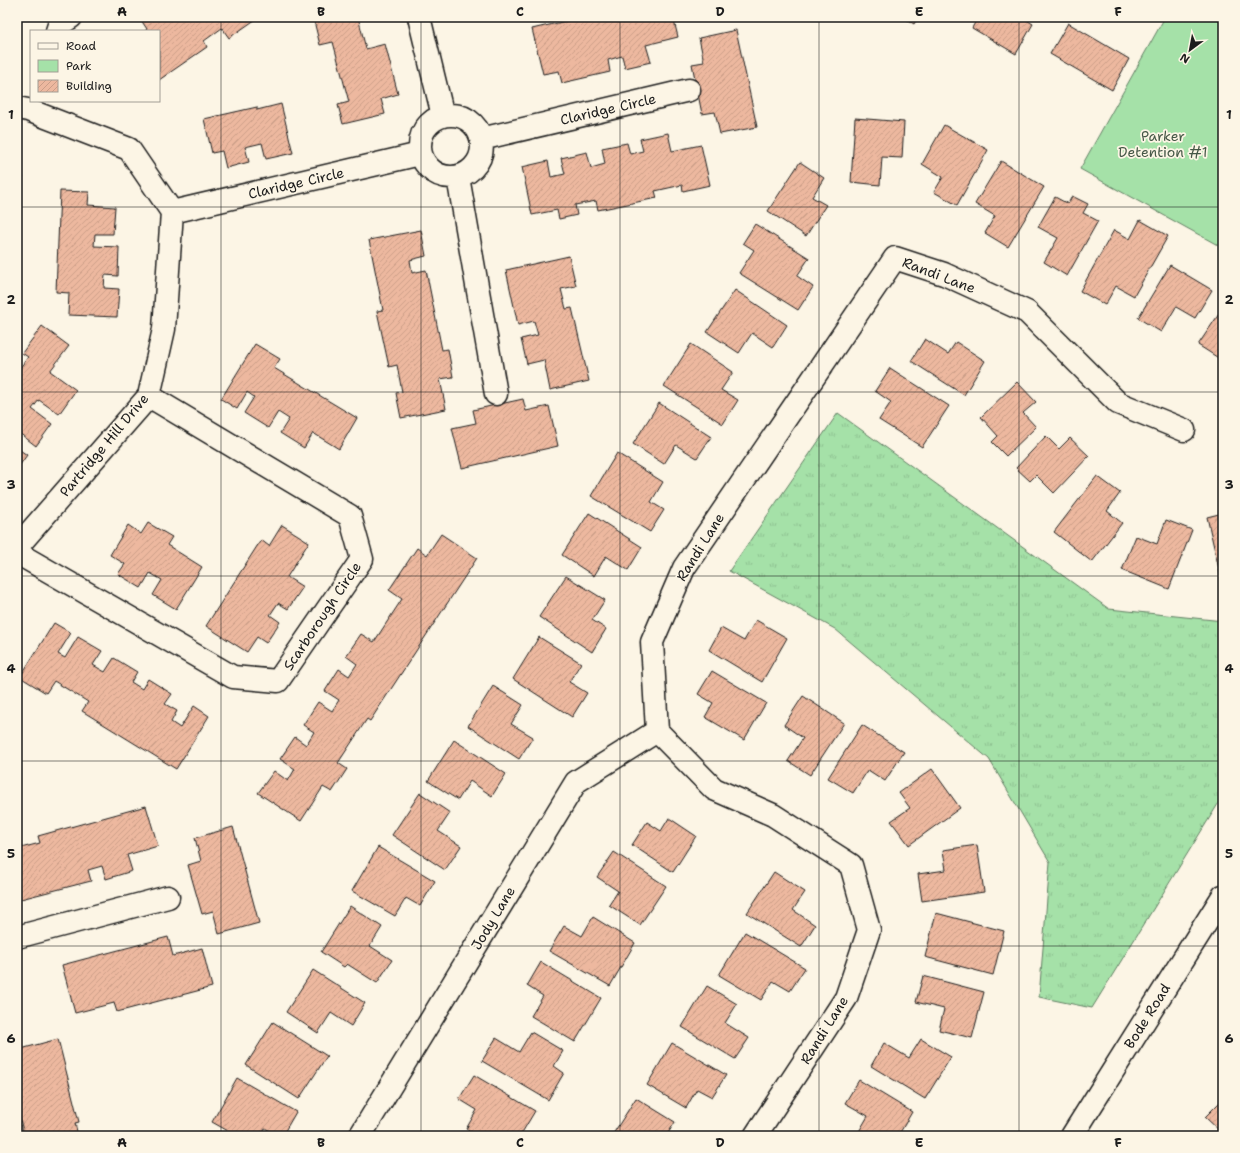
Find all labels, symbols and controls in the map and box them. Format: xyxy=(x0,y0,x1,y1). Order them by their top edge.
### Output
text: A xyxy=(117,3,127,20)
text: B xyxy=(317,3,325,20)
text: C xyxy=(516,3,524,20)
text: D xyxy=(715,3,725,20)
text: E xyxy=(915,3,924,20)
text: F xyxy=(1114,3,1122,20)
legend xyxy=(30,30,160,102)
north arrow xyxy=(1170,30,1210,70)
text: Road xyxy=(66,38,97,54)
text: N xyxy=(1177,49,1193,67)
text: Park xyxy=(66,58,92,74)
text: Building xyxy=(66,78,112,94)
street label: Claridge Circle xyxy=(558,89,658,129)
text: 1 xyxy=(8,106,14,123)
text: 1 xyxy=(1226,106,1232,123)
park label: Parker Detention #1 xyxy=(1118,127,1208,161)
street label: Claridge Circle xyxy=(246,163,346,203)
street label: Randi Lane xyxy=(900,253,978,297)
text: 2 xyxy=(6,291,16,308)
text: 2 xyxy=(1224,291,1234,308)
street label: Partridge Hill Drive xyxy=(56,390,153,500)
text: 3 xyxy=(6,476,16,493)
text: 3 xyxy=(1224,476,1234,493)
street label: Randi Lane xyxy=(672,510,728,584)
street label: Scarborough Circle xyxy=(279,558,365,674)
text: 4 xyxy=(6,660,16,677)
text: 4 xyxy=(1224,660,1234,677)
text: 5 xyxy=(7,845,15,862)
text: 5 xyxy=(1225,845,1233,862)
street label: Jody Lane xyxy=(467,883,519,953)
street label: Bode Road xyxy=(1120,980,1174,1052)
street label: Randi Lane xyxy=(796,993,852,1067)
text: 6 xyxy=(6,1030,16,1047)
text: 6 xyxy=(1224,1030,1234,1047)
text: A xyxy=(117,1134,127,1151)
text: B xyxy=(317,1134,325,1151)
text: C xyxy=(516,1134,524,1151)
text: D xyxy=(715,1134,725,1151)
text: E xyxy=(915,1134,924,1151)
text: F xyxy=(1114,1134,1122,1151)

